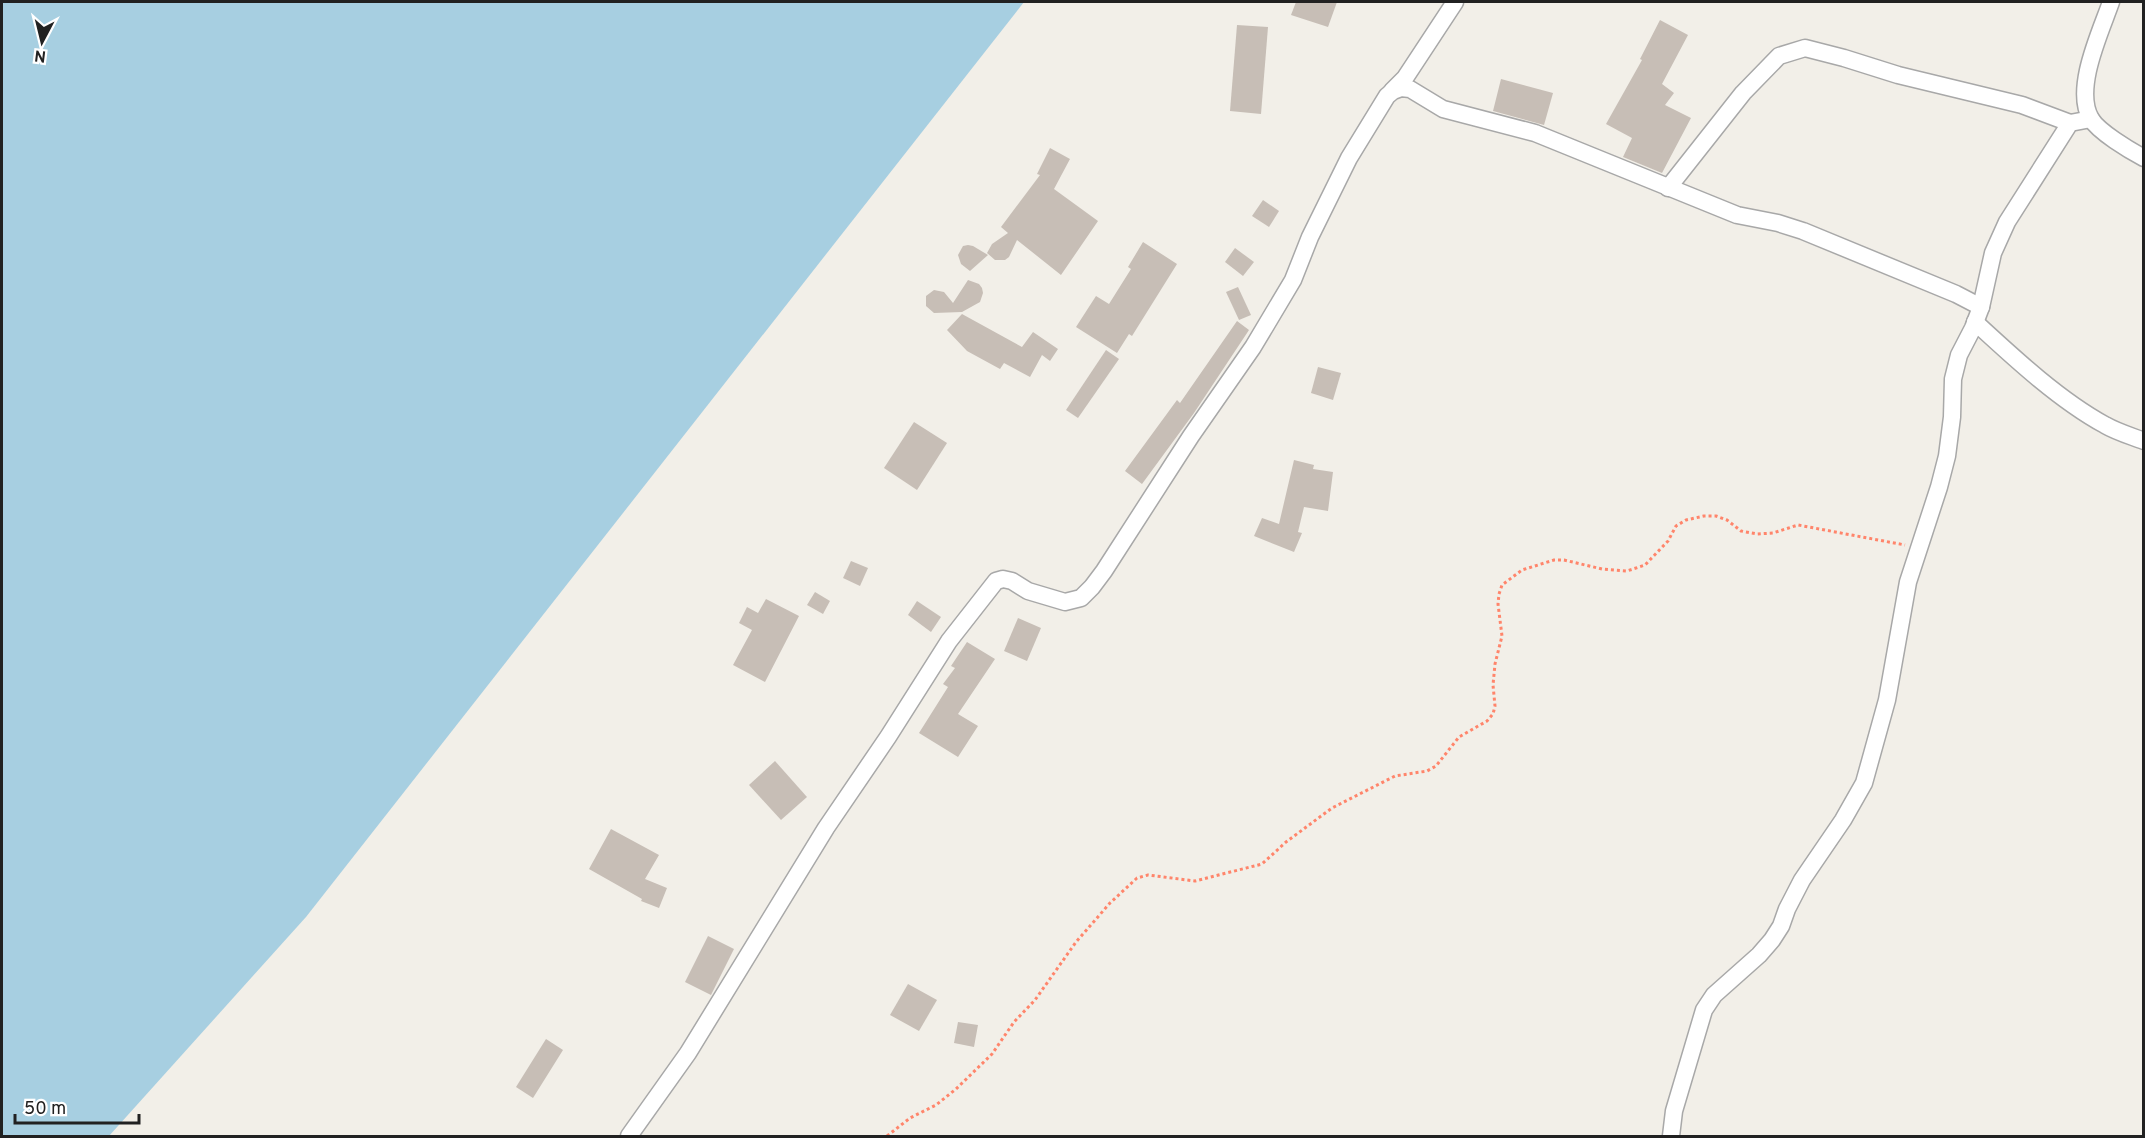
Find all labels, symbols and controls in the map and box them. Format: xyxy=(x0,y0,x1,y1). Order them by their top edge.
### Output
north arrow xyxy=(12,12,72,72)
text: N xyxy=(33,44,47,66)
scale bar xyxy=(15,1087,140,1125)
text: 50 m xyxy=(24,1098,66,1121)

